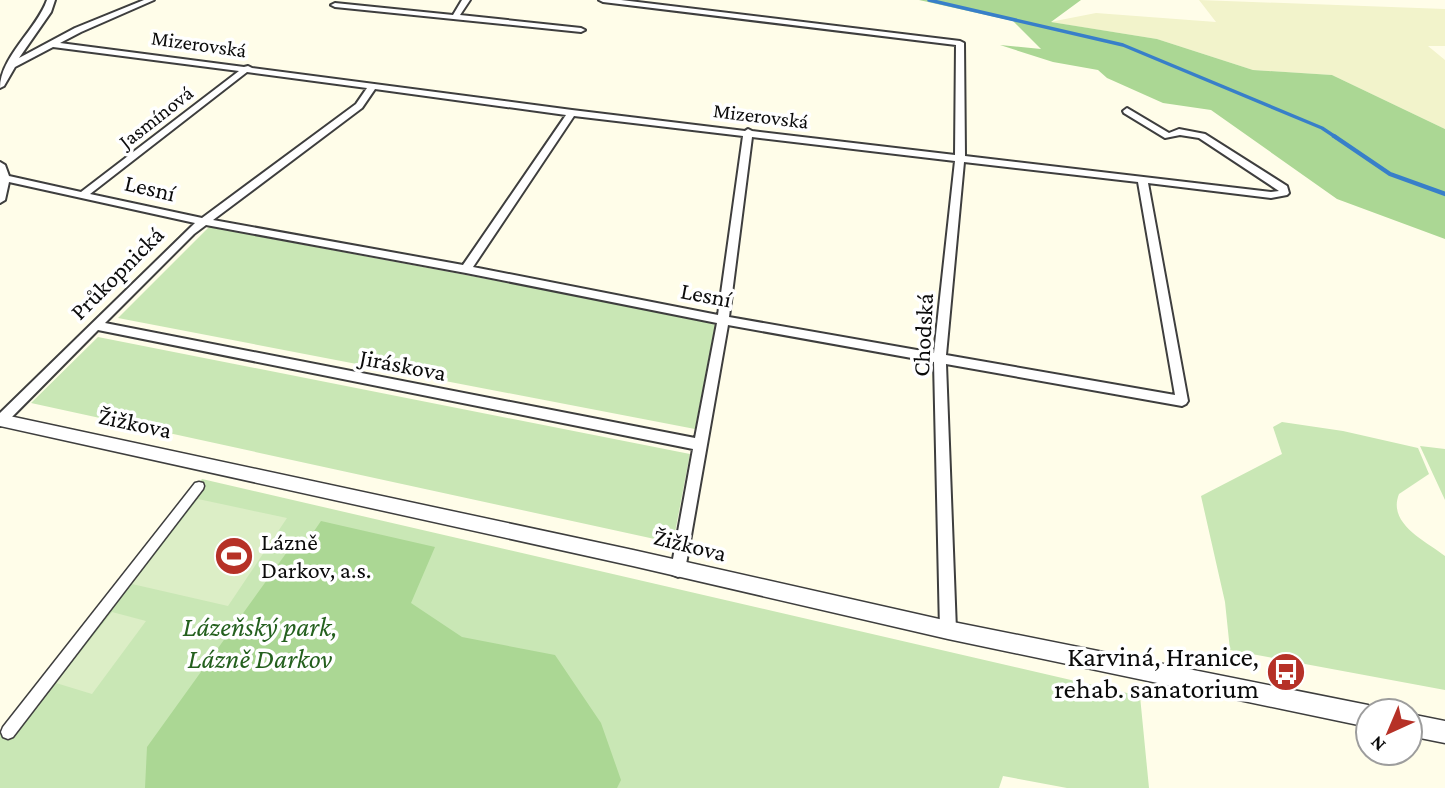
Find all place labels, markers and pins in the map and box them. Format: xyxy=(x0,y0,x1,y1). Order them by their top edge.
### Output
place label: Lázně Darkov, a.s. xyxy=(261,528,371,583)
sports icon: Lázně Darkov, a.s. xyxy=(213,535,255,577)
place label: Karviná, Hranice, rehab. sanatorium xyxy=(1054,641,1259,704)
bus stop icon: Karviná, Hranice, rehab. sanatorium xyxy=(1265,651,1307,693)

